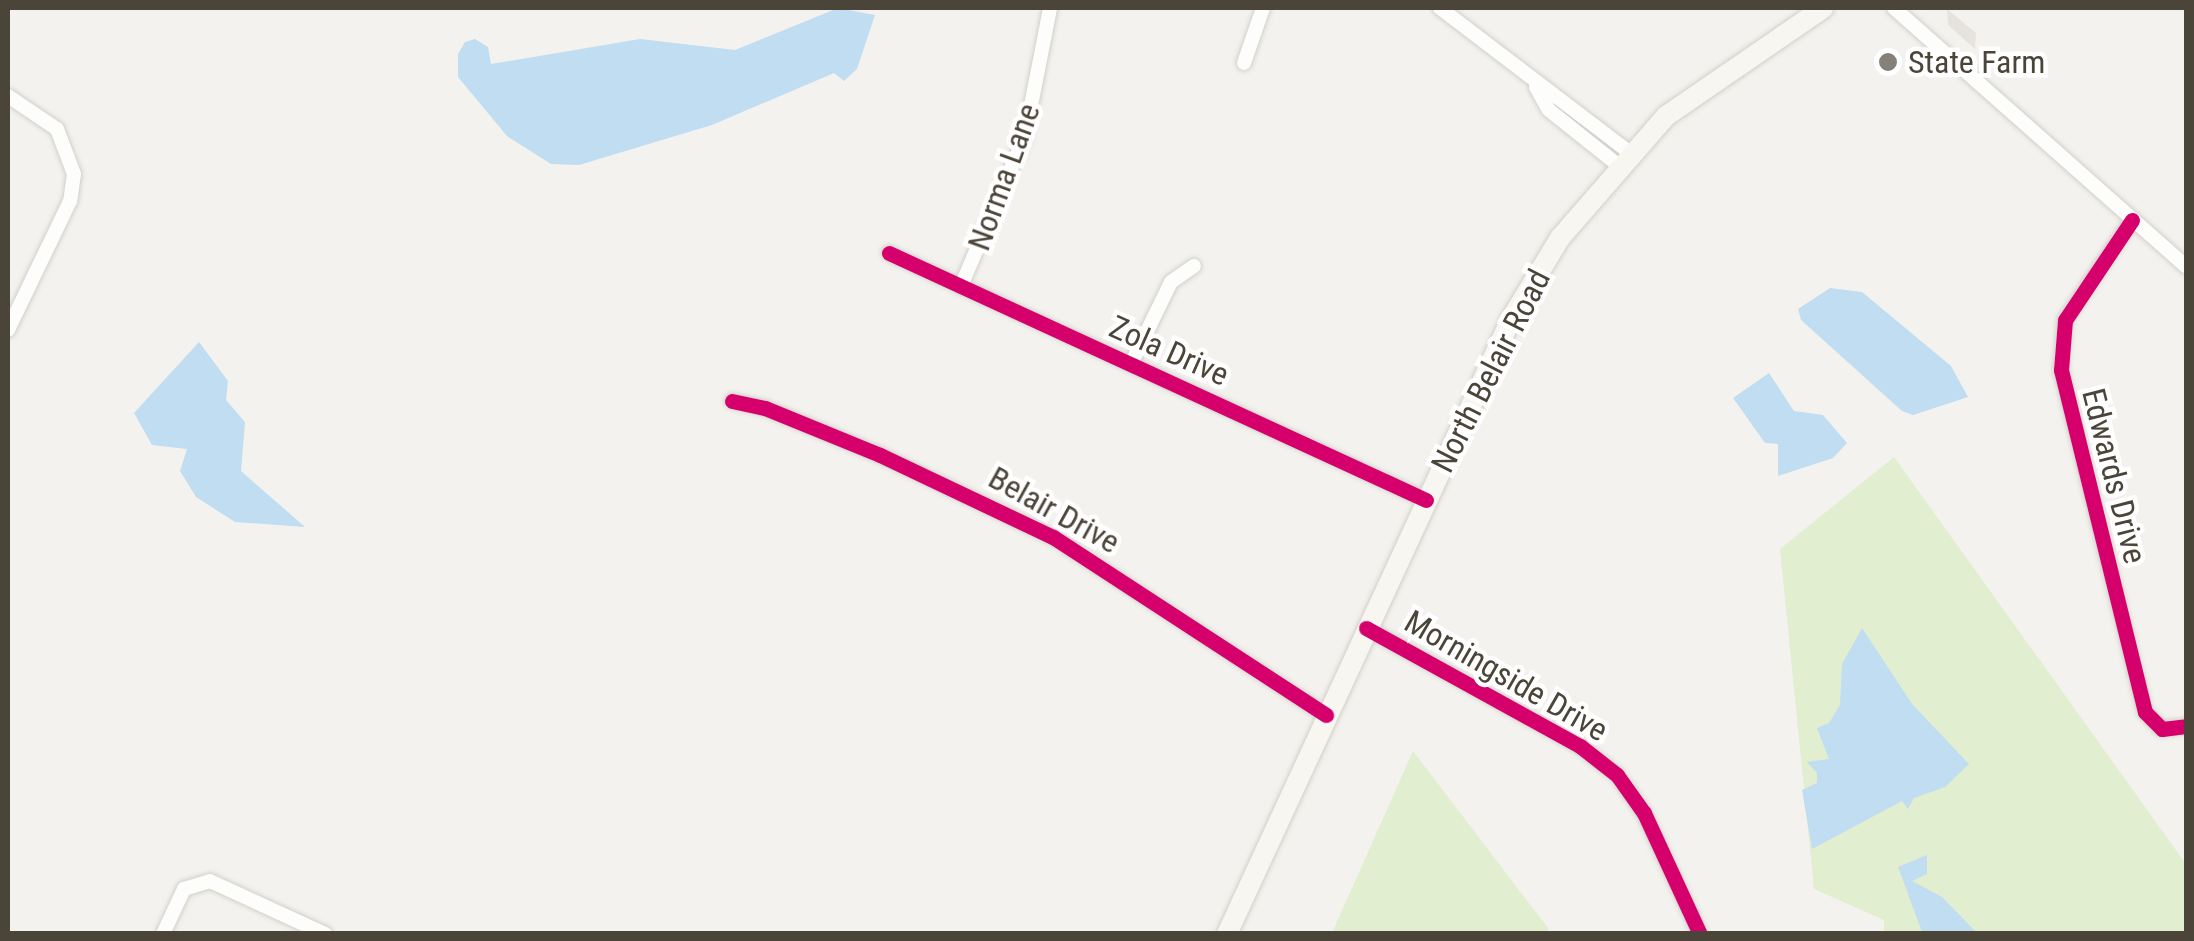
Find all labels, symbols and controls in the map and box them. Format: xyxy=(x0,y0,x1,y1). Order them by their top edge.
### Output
place label: State Farm xyxy=(1908,43,2045,81)
marker: State Farm xyxy=(1877,51,1899,73)
street label: Norma Lane xyxy=(960,98,1048,256)
street label: North Belair Road xyxy=(1423,263,1559,479)
street label: Zola Drive xyxy=(1103,308,1235,394)
street label: Edwards Drive xyxy=(2074,385,2154,567)
street label: Belair Drive xyxy=(982,458,1126,562)
street label: Morningside Drive xyxy=(1398,602,1614,750)

